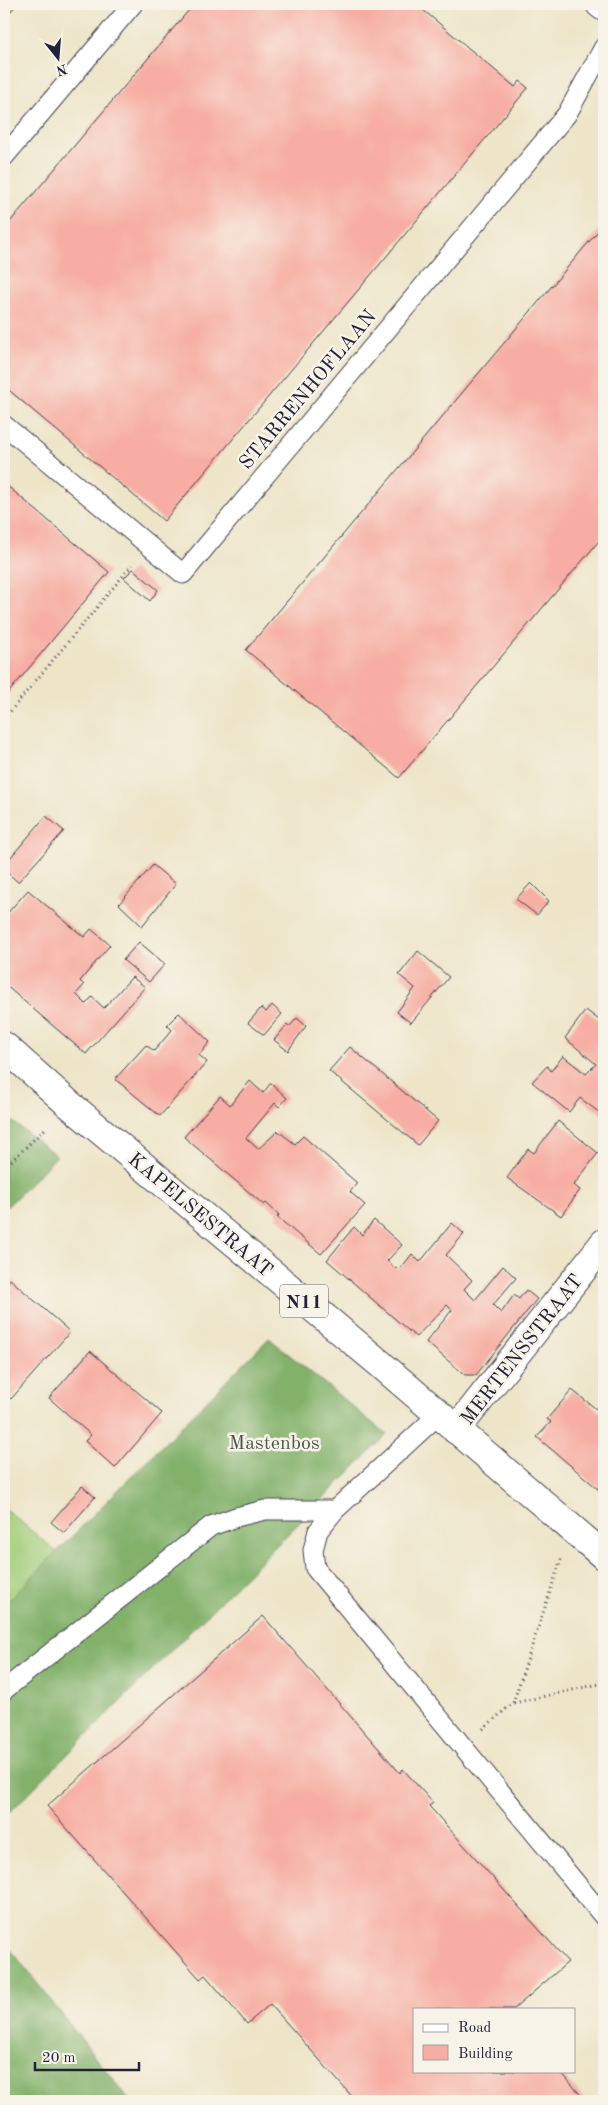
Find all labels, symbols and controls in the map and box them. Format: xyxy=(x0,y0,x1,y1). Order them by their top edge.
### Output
north arrow xyxy=(32,32,82,82)
text: N xyxy=(54,61,69,78)
street label: STARRENHOFLAAN xyxy=(236,307,381,474)
street label: KAPELSESTRAAT xyxy=(124,1150,276,1282)
street label: MERTENSSTRAAT xyxy=(458,1271,587,1429)
road number: N11 xyxy=(280,1284,328,1318)
park label: Mastenbos xyxy=(228,1434,320,1454)
legend xyxy=(413,2008,576,2072)
text: Road xyxy=(458,2021,492,2036)
scale bar xyxy=(35,2040,139,2072)
text: Building xyxy=(458,2047,513,2062)
text: 20 m xyxy=(42,2051,76,2066)

